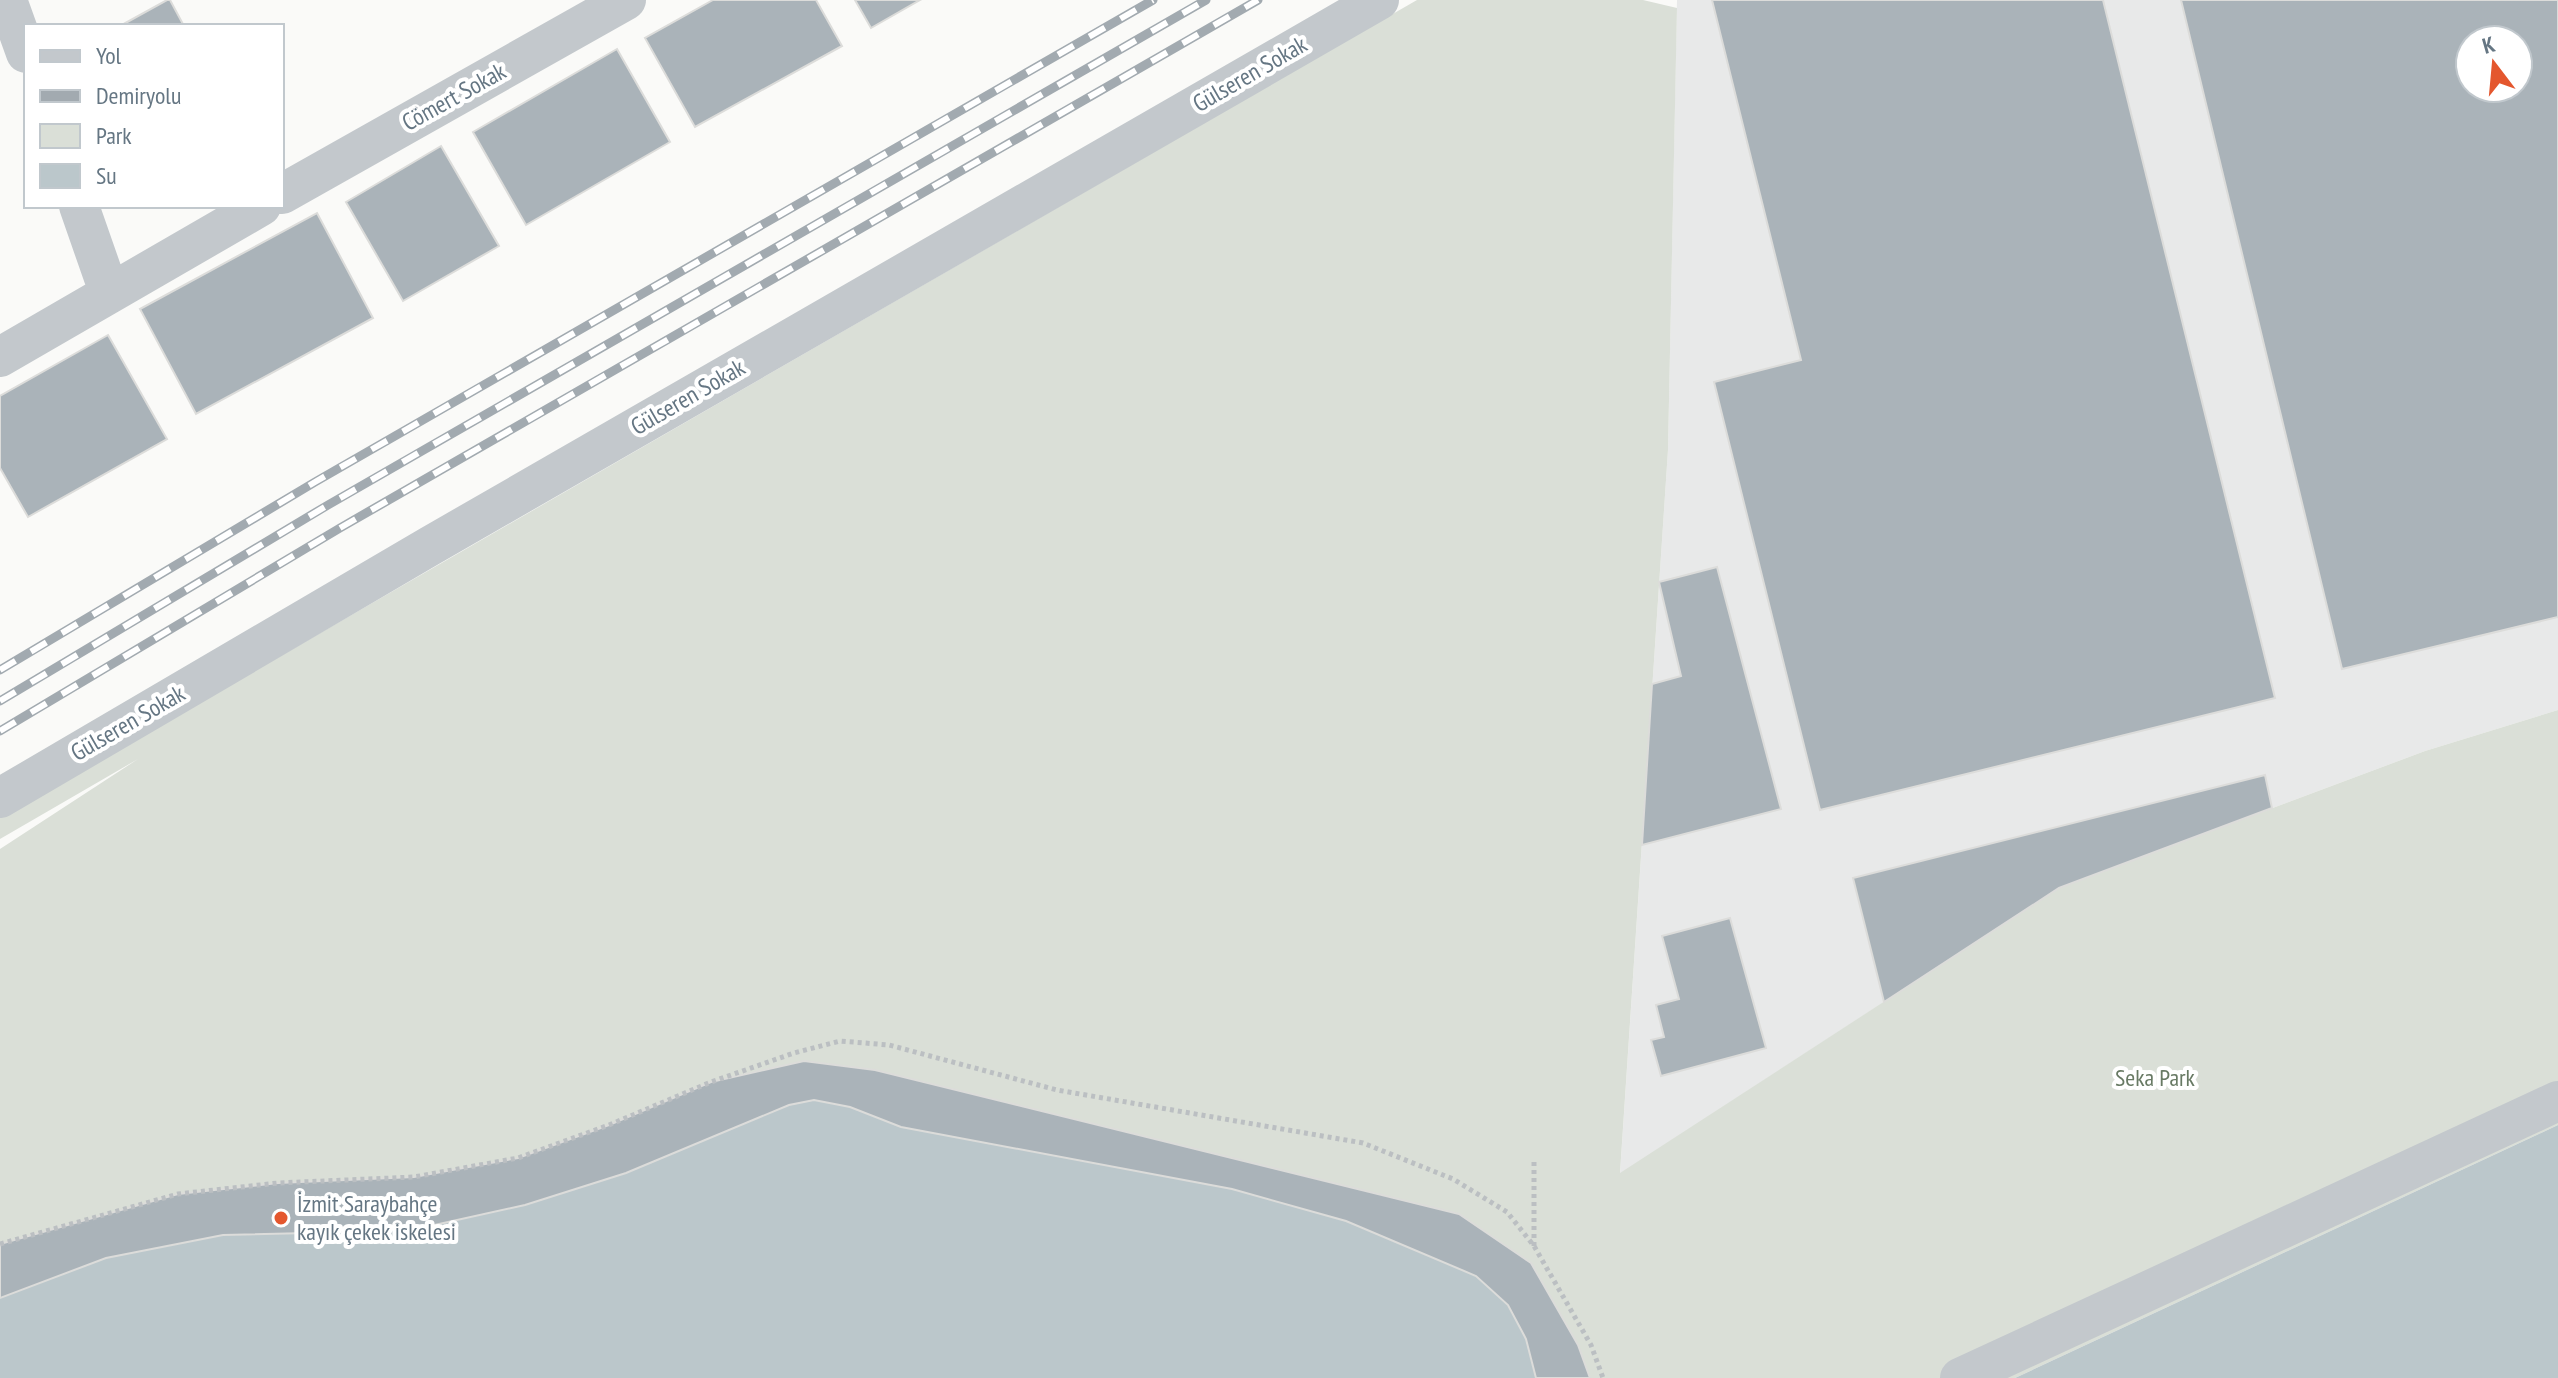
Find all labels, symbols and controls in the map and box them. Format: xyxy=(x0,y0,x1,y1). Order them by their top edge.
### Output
legend xyxy=(24,24,284,208)
north arrow xyxy=(2454,24,2534,104)
street label: Gülseren Sokak xyxy=(1187,28,1313,119)
text: K xyxy=(2479,30,2498,60)
text: Yol xyxy=(96,40,122,71)
street label: Cömert Sokak xyxy=(396,55,512,138)
text: Demiryolu xyxy=(96,80,181,111)
text: Park xyxy=(96,120,132,151)
text: Su xyxy=(96,160,117,191)
street label: Gülseren Sokak xyxy=(625,351,751,442)
street label: Gülseren Sokak xyxy=(65,677,191,768)
park label: Seka Park xyxy=(2115,1062,2196,1093)
place label: İzmit Saraybahçe kayık çekek iskelesi xyxy=(297,1188,456,1247)
marker: İzmit Saraybahçe kayık çekek iskelesi xyxy=(272,1209,290,1227)

